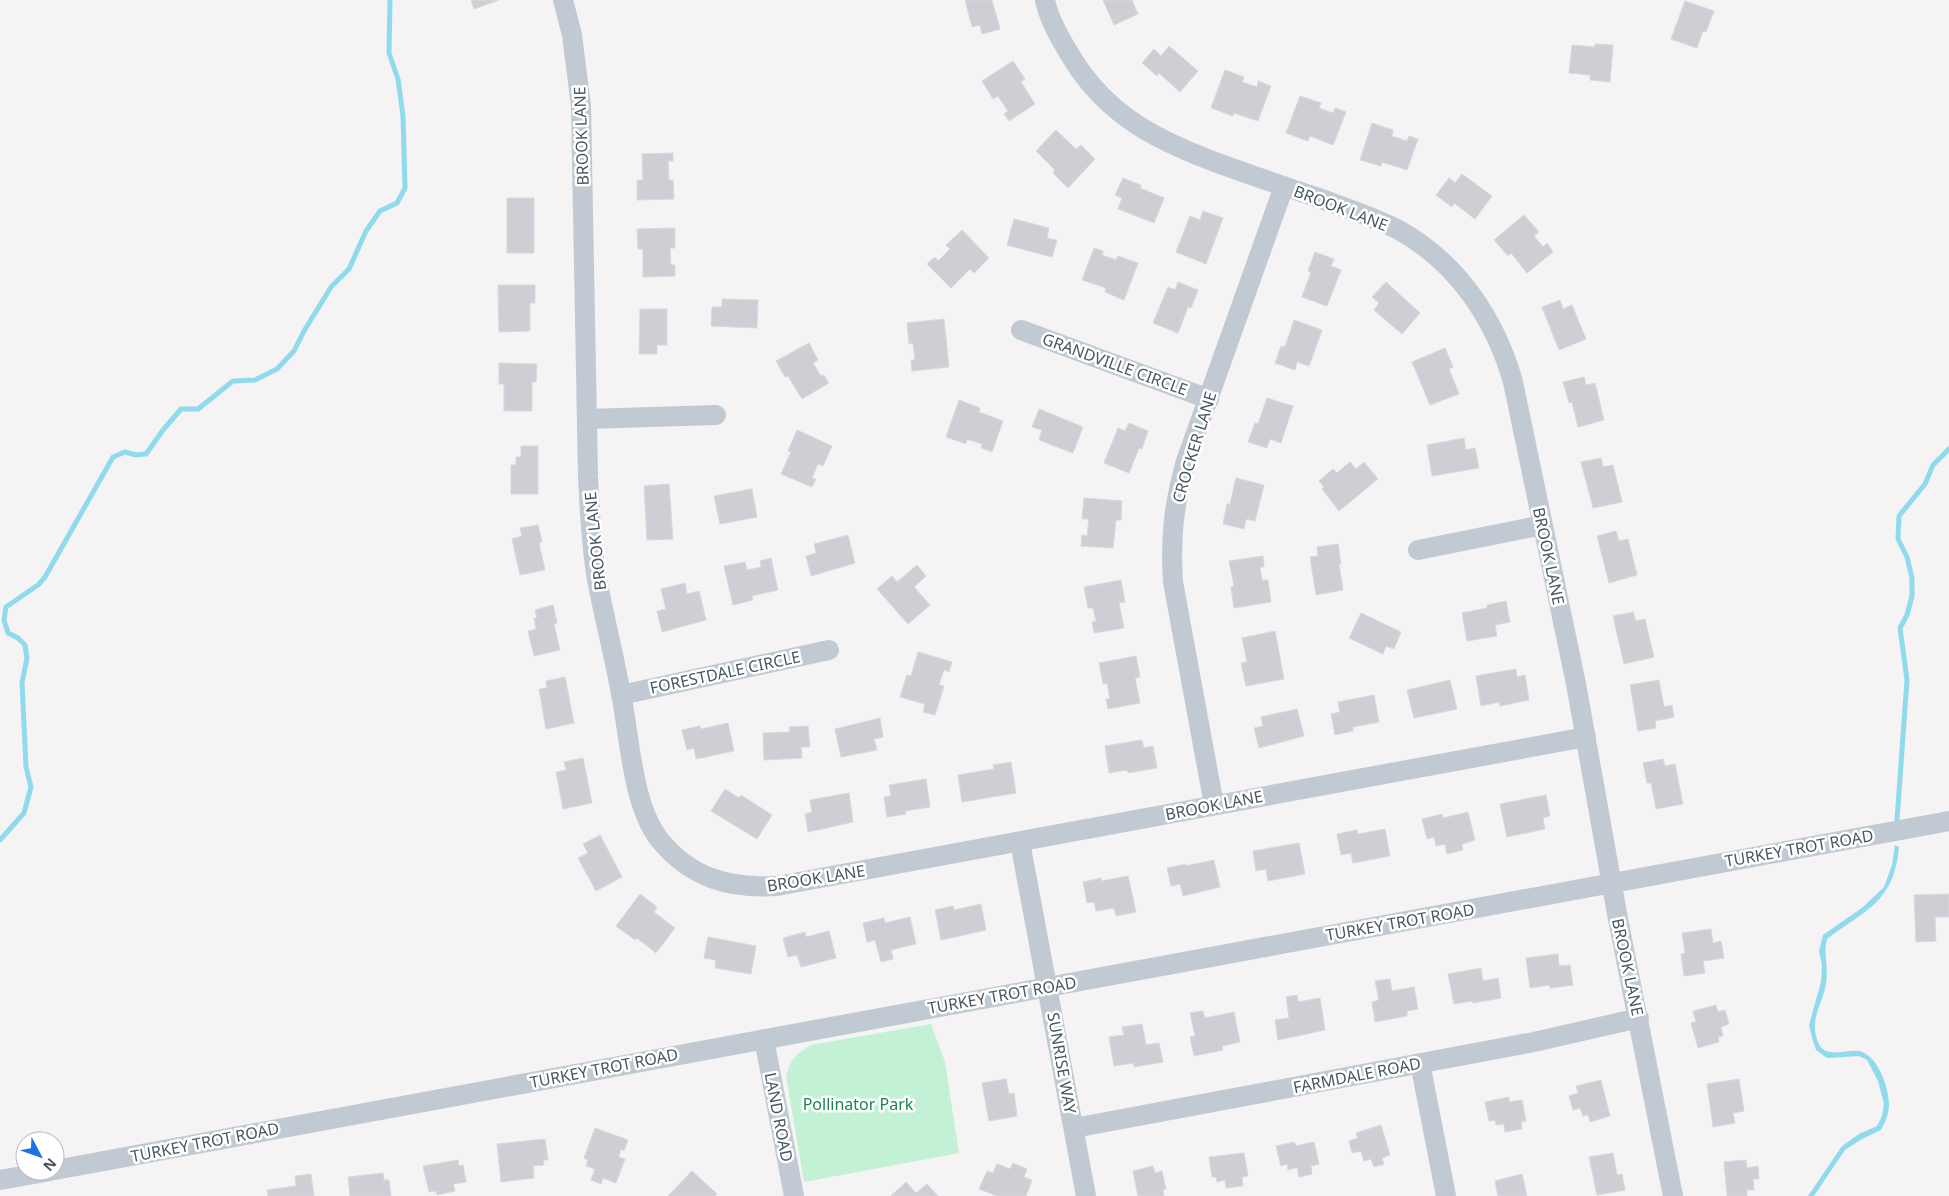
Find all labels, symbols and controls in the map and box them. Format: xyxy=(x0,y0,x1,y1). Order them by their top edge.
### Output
street label: BROOK LANE xyxy=(568,86,594,186)
street label: BROOK LANE xyxy=(1291,180,1391,236)
street label: GRANDVILLE CIRCLE xyxy=(1039,327,1191,401)
street label: CROCKER LANE xyxy=(1167,389,1221,505)
street label: BROOK LANE xyxy=(579,491,611,591)
street label: BROOK LANE xyxy=(1528,505,1570,607)
street label: FORESTDALE CIRCLE xyxy=(648,645,802,699)
street label: BROOK LANE xyxy=(1163,785,1265,825)
street label: TURKEY TROT ROAD xyxy=(1723,824,1875,872)
street label: BROOK LANE xyxy=(765,859,867,897)
street label: TURKEY TROT ROAD xyxy=(1324,898,1476,946)
street label: BROOK LANE xyxy=(1607,916,1649,1018)
street label: TURKEY TROT ROAD xyxy=(926,971,1078,1019)
street label: SUNRISE WAY xyxy=(1042,1011,1082,1116)
street label: TURKEY TROT ROAD xyxy=(528,1043,680,1093)
street label: FARMDALE ROAD xyxy=(1291,1052,1423,1098)
street label: LAND ROAD xyxy=(760,1070,798,1164)
park label: Pollinator Park xyxy=(803,1093,914,1115)
street label: TURKEY TROT ROAD xyxy=(129,1117,281,1167)
north arrow xyxy=(15,1131,65,1181)
text: N xyxy=(39,1154,61,1175)

